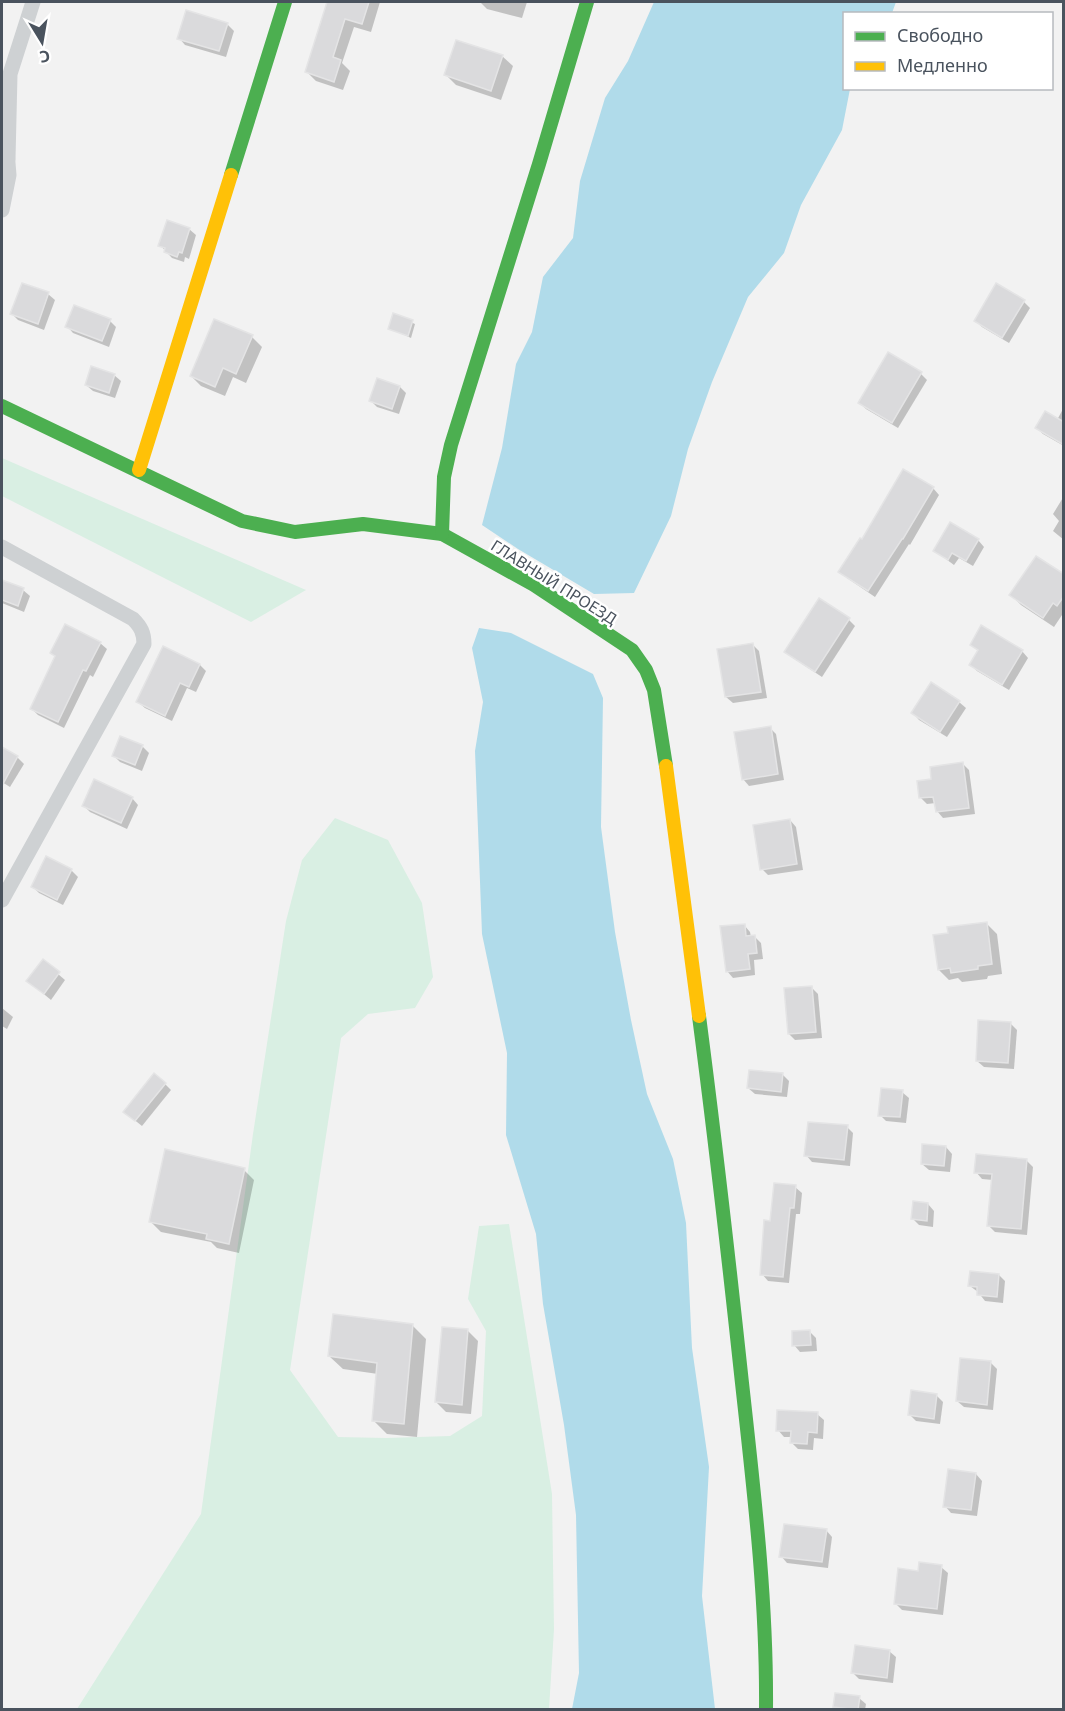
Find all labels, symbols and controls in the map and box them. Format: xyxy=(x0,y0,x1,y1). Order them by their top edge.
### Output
north arrow xyxy=(12,12,72,72)
legend xyxy=(843,12,1053,90)
text: Свободно xyxy=(897,23,983,47)
text: С xyxy=(38,45,52,69)
text: Медленно xyxy=(897,53,988,77)
street label: ГЛАВНЫЙ ПРОЕЗД xyxy=(487,534,621,630)

